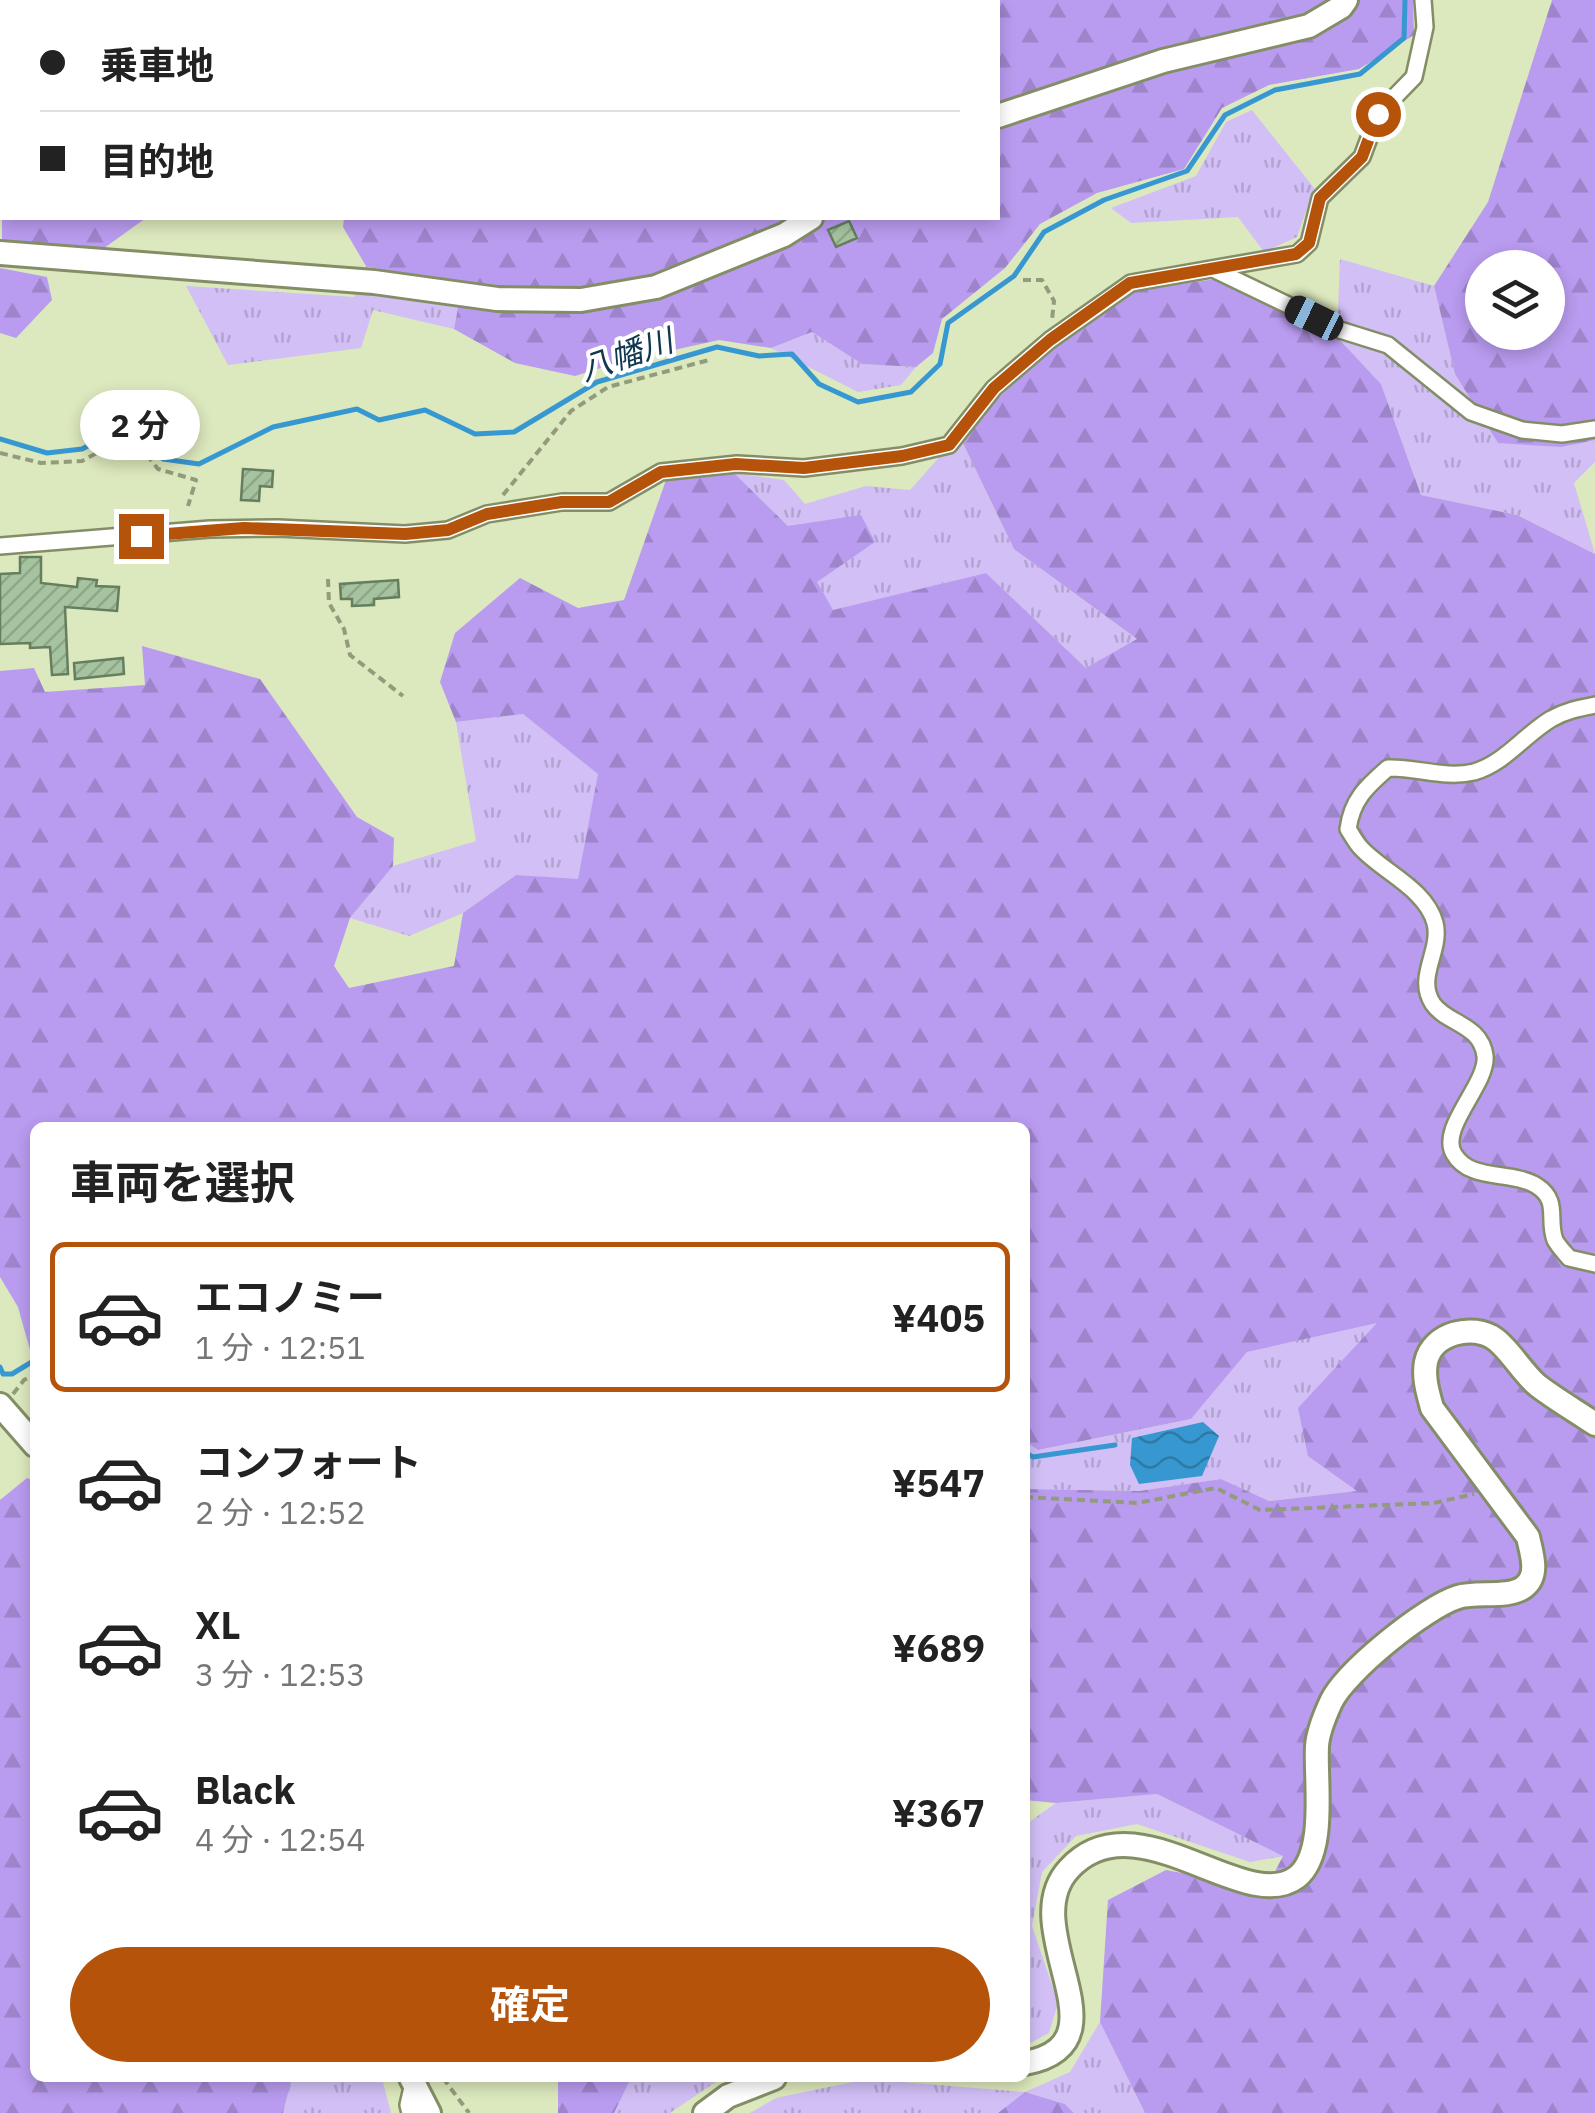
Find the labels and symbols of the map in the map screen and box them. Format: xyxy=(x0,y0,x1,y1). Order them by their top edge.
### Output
route start xyxy=(1356,92,1401,137)
car xyxy=(1280,291,1348,345)
water label: 八幡川 xyxy=(574,318,681,389)
callout: 2 分 xyxy=(81,391,201,461)
route end xyxy=(119,514,164,559)

